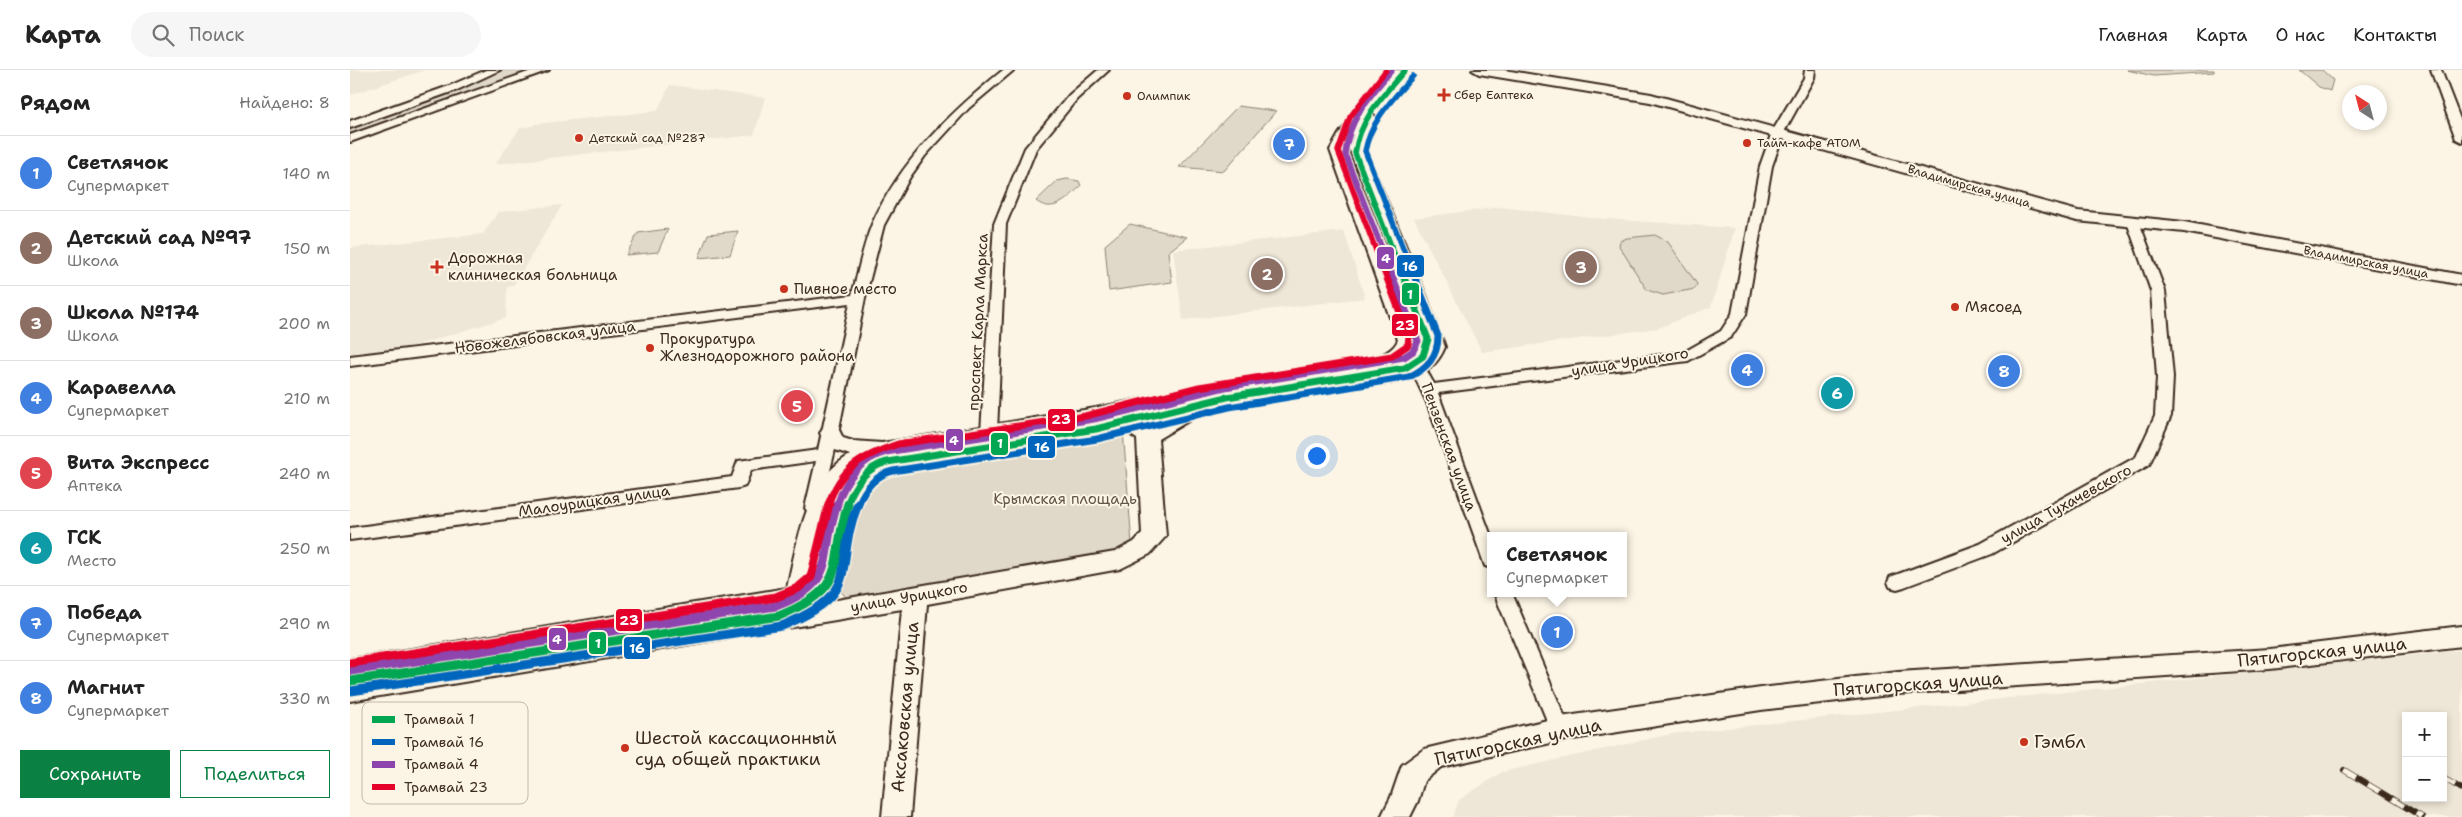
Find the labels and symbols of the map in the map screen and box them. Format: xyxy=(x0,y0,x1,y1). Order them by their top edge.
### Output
north arrow xyxy=(2342,85,2387,130)
place label: Сбер Еаптека xyxy=(1454,87,1534,103)
place label: Олимпик xyxy=(1137,88,1191,104)
marker: Сбер Еаптека xyxy=(1438,89,1450,101)
marker: Олимпик xyxy=(1121,90,1133,102)
pin: 7 xyxy=(1273,125,1305,163)
place label: Детский сад №287 xyxy=(589,130,706,146)
marker: Детский сад №287 xyxy=(573,132,585,144)
place label: Тайм-кафе АТОМ xyxy=(1757,135,1861,151)
marker: Тайм-кафе АТОМ xyxy=(1741,137,1753,149)
street label: Владимирская улица xyxy=(1906,161,2033,211)
street label: проспект Карла Маркса xyxy=(963,232,993,411)
street label: Владимирская улица xyxy=(2302,242,2430,282)
line badge: 4 xyxy=(1376,246,1395,270)
place label: Дорожная клиническая больница xyxy=(448,248,618,285)
pin: 3 xyxy=(1565,248,1597,286)
text: 4 xyxy=(1381,249,1391,267)
line badge: 16 xyxy=(1396,254,1425,278)
pin: 2 xyxy=(1251,255,1283,293)
text: 16 xyxy=(1402,257,1418,275)
marker: Дорожная клиническая больница xyxy=(430,260,444,274)
place label: Пивное место xyxy=(794,279,897,299)
line badge: 1 xyxy=(1401,282,1420,306)
marker: Пивное место xyxy=(778,283,790,295)
text: 1 xyxy=(1407,285,1413,303)
place label: Мясоед xyxy=(1965,297,2022,317)
marker: Мясоед xyxy=(1949,301,1961,313)
line badge: 23 xyxy=(1391,313,1419,337)
street label: Новожелябовская улица xyxy=(453,316,637,358)
text: 23 xyxy=(1395,316,1415,334)
place label: Прокуратура Жлезнодорожного района xyxy=(660,329,855,366)
marker: Прокуратура Жлезнодорожного района xyxy=(644,342,656,354)
street label: улица Урицкого xyxy=(1570,343,1690,381)
pin: 4 xyxy=(1731,351,1763,389)
pin: 8 xyxy=(1988,352,2020,390)
pin: 6 xyxy=(1821,374,1853,412)
street label: Пензенская улица xyxy=(1417,380,1482,514)
pin: 5 xyxy=(781,387,813,425)
line badge: 23 xyxy=(1047,408,1076,432)
text: 23 xyxy=(1051,410,1071,428)
line badge: 4 xyxy=(945,428,964,452)
text: 4 xyxy=(949,431,959,449)
line badge: 1 xyxy=(990,432,1009,456)
text: 1 xyxy=(997,434,1003,452)
line badge: 16 xyxy=(1027,435,1056,459)
text: 16 xyxy=(1034,438,1050,456)
your location xyxy=(1304,443,1330,469)
street label: улица Тухачевского xyxy=(1997,460,2135,548)
street label: Малоурицкая улица xyxy=(517,480,672,522)
park label: Крымская площадь xyxy=(993,489,1137,509)
street label: улица Урицкого xyxy=(849,577,969,617)
line badge: 23 xyxy=(615,608,643,632)
text: 23 xyxy=(619,611,639,629)
pin: 1 xyxy=(1541,613,1573,651)
street label: Аксаковская улица xyxy=(886,621,924,793)
line badge: 4 xyxy=(548,627,567,651)
text: 4 xyxy=(552,630,562,648)
line badge: 1 xyxy=(588,631,607,655)
street label: Пятигорская улица xyxy=(2236,631,2408,673)
text: 1 xyxy=(595,634,601,652)
line badge: 16 xyxy=(623,636,651,660)
text: 16 xyxy=(629,639,645,657)
street label: Пятигорская улица xyxy=(1832,666,2004,702)
legend xyxy=(362,702,528,804)
text: Трамвай 1 xyxy=(404,710,475,728)
street label: Пятигорская улица xyxy=(1432,713,1604,771)
place label: Шестой кассационный суд общей практики xyxy=(635,726,837,771)
place label: Гэмбл xyxy=(2034,730,2085,754)
text: Трамвай 16 xyxy=(404,733,484,751)
marker: Гэмбл xyxy=(2018,736,2030,748)
marker: Шестой кассационный суд общей практики xyxy=(619,742,631,754)
text: Трамвай 4 xyxy=(404,755,479,773)
text: Трамвай 23 xyxy=(404,778,488,796)

